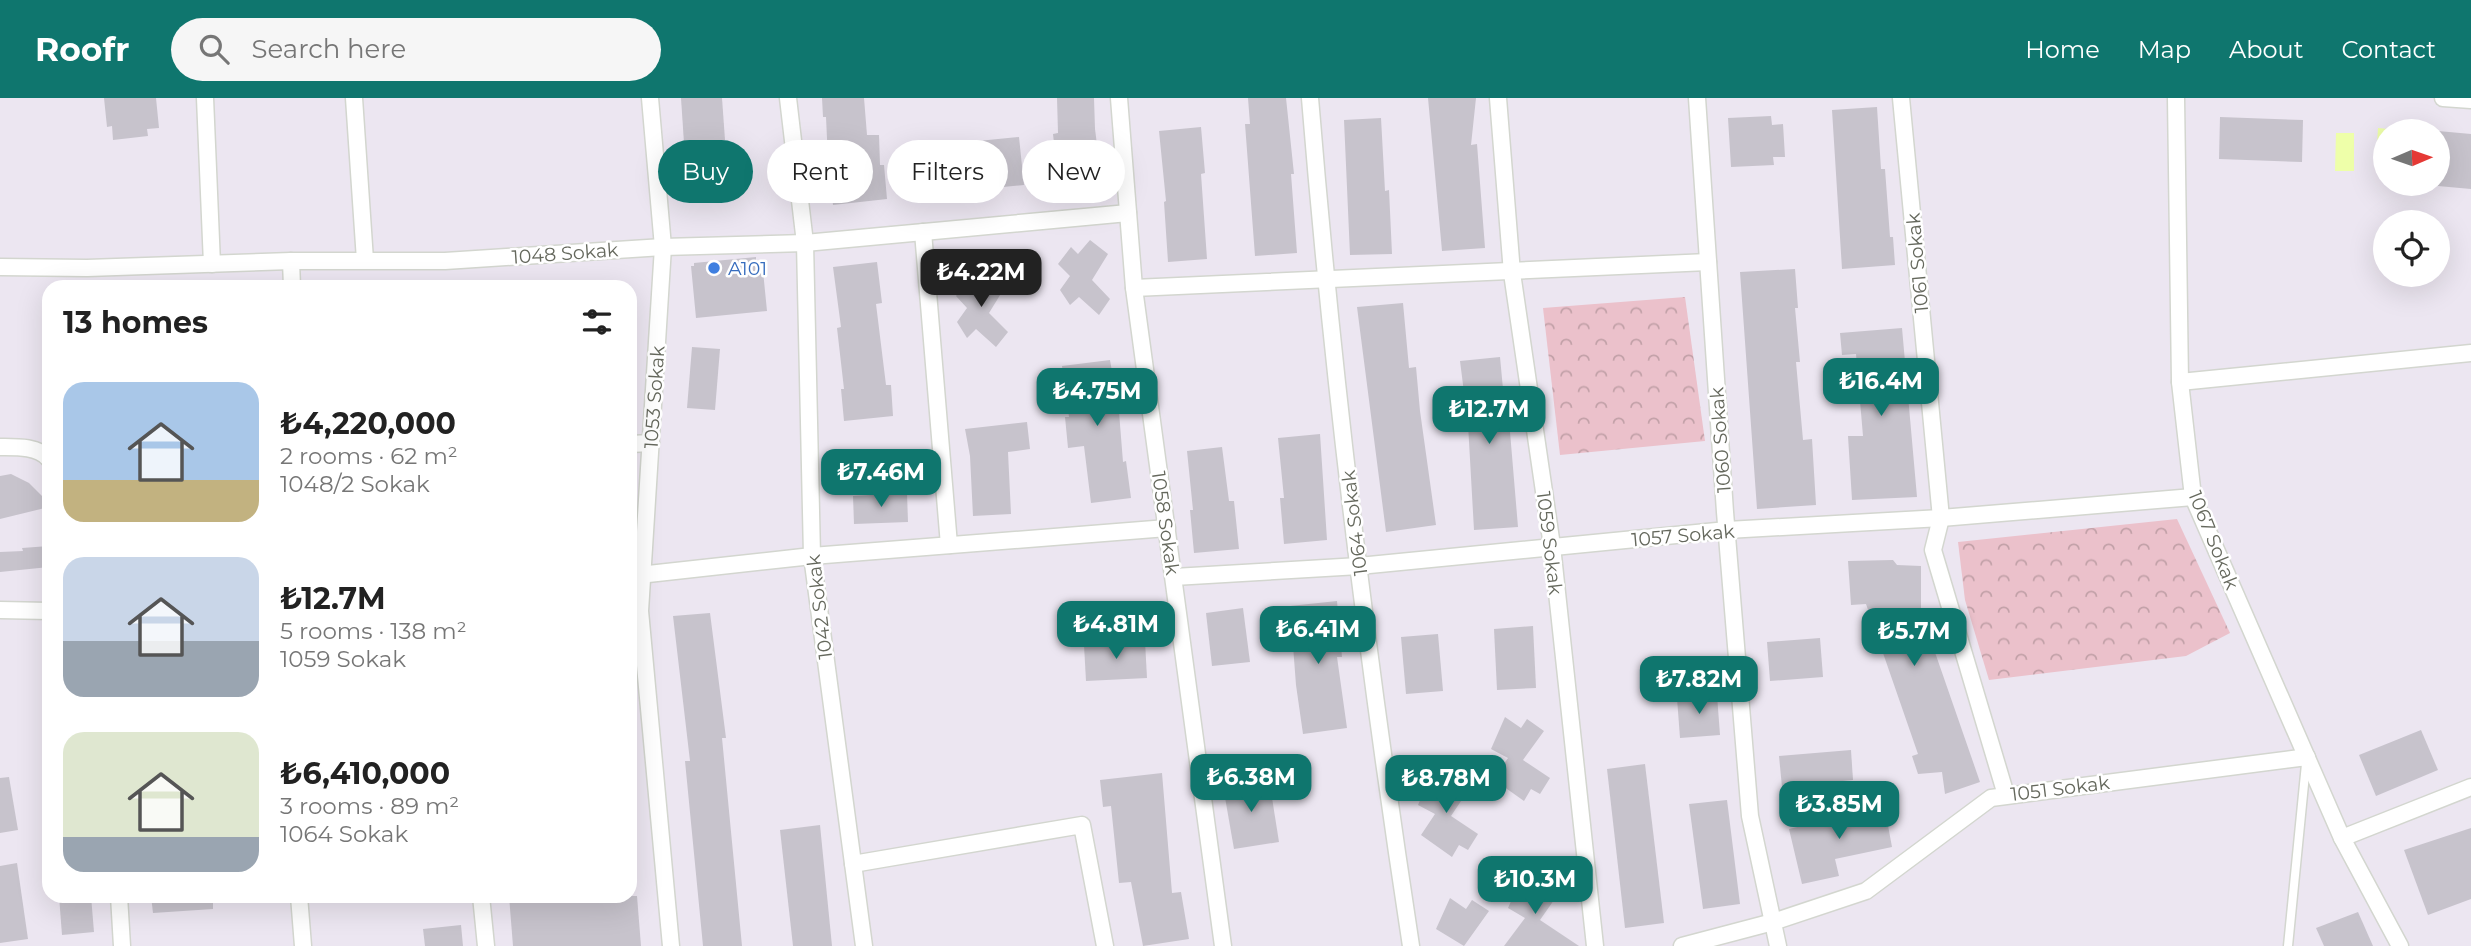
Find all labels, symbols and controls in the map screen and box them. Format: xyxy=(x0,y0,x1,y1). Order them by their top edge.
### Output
search box xyxy=(171,18,661,81)
text: Roofr xyxy=(35,29,129,69)
icon: search xyxy=(195,30,233,68)
text: Search here xyxy=(251,33,406,65)
text: Home xyxy=(2025,35,2100,64)
text: Map xyxy=(2138,35,2191,64)
text: About xyxy=(2229,35,2303,64)
text: Contact xyxy=(2341,35,2436,64)
north arrow xyxy=(2373,119,2450,196)
map controls xyxy=(2373,119,2450,287)
chip: Buy xyxy=(658,140,753,203)
chip: Rent xyxy=(767,140,873,203)
chip: Filters xyxy=(887,140,1008,203)
chip: New xyxy=(1022,140,1125,203)
button: locate xyxy=(2373,210,2450,287)
street label: 1061 Sokak xyxy=(1902,211,1933,314)
street label: 1048 Sokak xyxy=(511,238,620,269)
pin: ₺4.22M xyxy=(924,250,1038,309)
place label: A101 xyxy=(728,257,767,280)
text: ₺4.22M xyxy=(937,258,1025,286)
marker: A101 xyxy=(706,260,722,276)
icon: filters xyxy=(578,303,616,341)
text: 13 homes xyxy=(63,304,208,341)
street label: 1053 Sokak xyxy=(639,344,670,449)
pin: ₺16.4M xyxy=(1824,358,1938,418)
text: ₺16.4M xyxy=(1839,367,1923,395)
pin: ₺4.75M xyxy=(1040,368,1154,428)
text: ₺4.75M xyxy=(1053,377,1141,405)
pin: ₺12.7M xyxy=(1432,386,1546,446)
street label: 1060 Sokak xyxy=(1705,386,1736,494)
text: ₺12.7M xyxy=(1448,395,1530,423)
text: ₺4,220,000 xyxy=(280,405,456,442)
icon: home xyxy=(119,410,203,494)
text: 2 rooms · 62 m² xyxy=(280,442,458,470)
pin: ₺7.46M xyxy=(824,450,938,509)
text: ₺7.46M xyxy=(837,458,925,486)
street label: 1064 Sokak xyxy=(1337,468,1372,577)
text: 1048/2 Sokak xyxy=(280,470,430,498)
street label: 1058 Sokak xyxy=(1147,470,1184,577)
street label: 1067 Sokak xyxy=(2183,487,2244,593)
street label: 1059 Sokak xyxy=(1532,490,1567,597)
street label: 1057 Sokak xyxy=(1631,519,1736,551)
street label: 1042 Sokak xyxy=(802,553,837,660)
text: ₺12.7M xyxy=(280,580,386,617)
icon: home xyxy=(119,585,203,669)
pin: ₺4.81M xyxy=(1059,602,1173,661)
pin: ₺6.41M xyxy=(1261,606,1375,666)
pin: ₺5.7M xyxy=(1865,608,1963,668)
text: ₺4.81M xyxy=(1073,610,1159,638)
text: ₺6.41M xyxy=(1276,615,1360,643)
text: 5 rooms · 138 m² xyxy=(280,617,467,645)
text: ₺5.7M xyxy=(1878,617,1950,645)
text: 1059 Sokak xyxy=(280,645,406,673)
pin: ₺7.82M xyxy=(1642,656,1756,716)
text: ₺7.82M xyxy=(1656,665,1742,693)
pin: ₺6.38M xyxy=(1194,754,1308,814)
text: ₺6,410,000 xyxy=(280,755,450,792)
pin: ₺8.78M xyxy=(1389,756,1503,815)
icon: home xyxy=(119,760,203,844)
text: ₺6.38M xyxy=(1206,763,1296,791)
text: ₺8.78M xyxy=(1401,764,1491,792)
street label: 1051 Sokak xyxy=(2009,771,2111,806)
pin: ₺3.85M xyxy=(1782,782,1896,841)
text: ₺3.85M xyxy=(1795,790,1883,818)
text: 3 rooms · 89 m² xyxy=(280,792,459,820)
text: 1064 Sokak xyxy=(280,820,408,848)
pin: ₺10.3M xyxy=(1478,856,1592,916)
text: ₺10.3M xyxy=(1494,865,1576,893)

